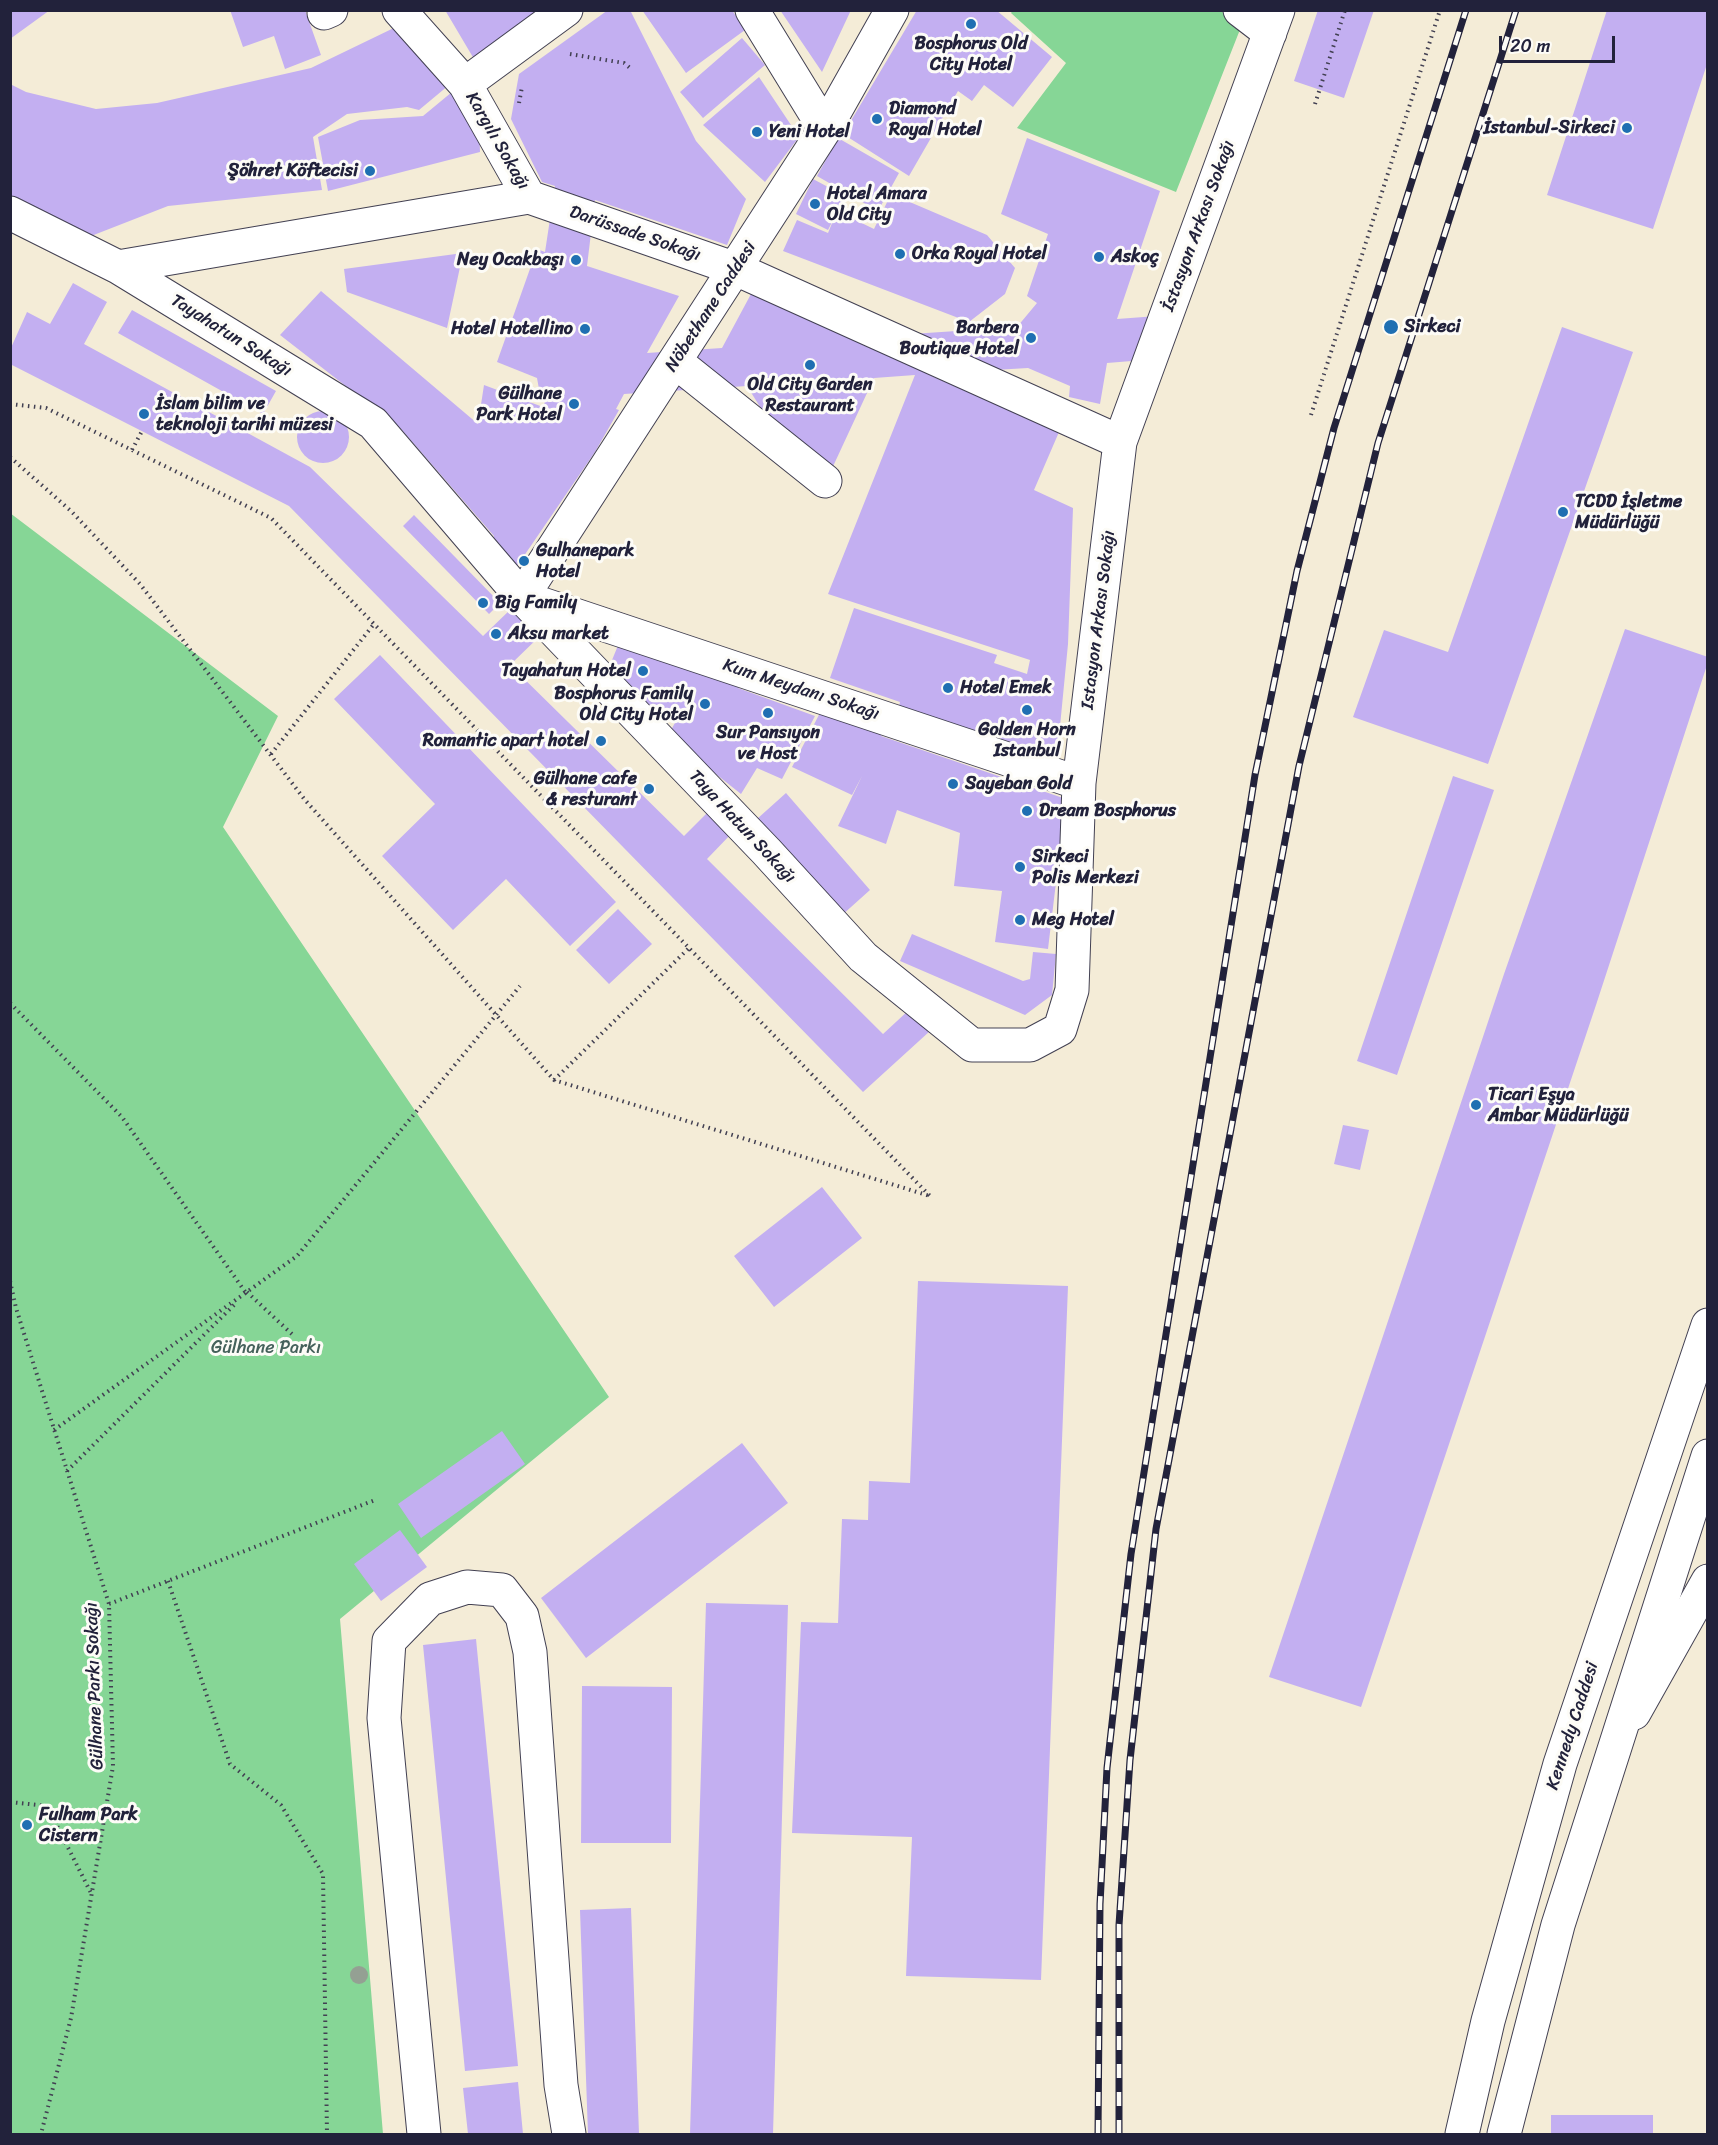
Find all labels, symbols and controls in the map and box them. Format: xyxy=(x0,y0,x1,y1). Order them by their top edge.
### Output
marker: Bosphorus Old City Hotel xyxy=(964,17,978,31)
scale bar xyxy=(1502,24,1618,62)
text: 20 m xyxy=(1510,30,1550,62)
place label: Bosphorus Old City Hotel xyxy=(914,33,1028,76)
street label: Kargılı Sokağı xyxy=(460,88,534,194)
place label: Diamond Royal Hotel xyxy=(889,98,981,140)
marker: Diamond Royal Hotel xyxy=(870,112,884,126)
place label: İstanbul-Sirkeci xyxy=(1483,117,1615,139)
place label: Yeni Hotel xyxy=(769,121,850,143)
marker: İstanbul-Sirkeci xyxy=(1620,121,1634,135)
marker: Yeni Hotel xyxy=(750,125,764,139)
street label: İstasyon Arkası Sokağı xyxy=(1158,138,1240,314)
place label: Şöhret Köftecisi xyxy=(228,160,358,182)
marker: Şöhret Köftecisi xyxy=(363,164,377,178)
place label: Hotel Amara Old City xyxy=(827,183,927,226)
marker: Hotel Amara Old City xyxy=(808,197,822,211)
street label: Darüssade Sokağı xyxy=(566,201,704,267)
street label: Nöbethane Caddesi xyxy=(661,238,761,376)
place label: Orka Royal Hotel xyxy=(912,243,1047,265)
place label: Askoç xyxy=(1111,246,1159,268)
marker: Orka Royal Hotel xyxy=(893,247,907,261)
place label: Ney Ocakbaşı xyxy=(457,249,564,271)
marker: Askoç xyxy=(1092,250,1106,264)
marker: Ney Ocakbaşı xyxy=(569,253,583,267)
street label: Tayahatun Sokağı xyxy=(166,290,296,382)
place label: Sirkeci xyxy=(1404,316,1460,338)
place label: Barbera Boutique Hotel xyxy=(900,317,1019,360)
place label: Hotel Hotellino xyxy=(451,318,573,340)
marker: Sirkeci xyxy=(1382,318,1400,336)
marker: Hotel Hotellino xyxy=(578,322,592,336)
marker: Barbera Boutique Hotel xyxy=(1024,331,1038,345)
marker: Old City Garden Restaurant xyxy=(803,358,817,372)
place label: Old City Garden Restaurant xyxy=(747,374,873,416)
place label: Gülhane Park Hotel xyxy=(476,383,562,426)
place label: İslam bilim ve teknoloji tarihi müzesi xyxy=(156,393,333,436)
marker: Gülhane Park Hotel xyxy=(567,397,581,411)
marker: İslam bilim ve teknoloji tarihi müzesi xyxy=(137,407,151,421)
place label: TCDD İşletme Müdürlüğü xyxy=(1575,491,1682,534)
marker: TCDD İşletme Müdürlüğü xyxy=(1556,505,1570,519)
street label: Istasyon Arkası Sokağı xyxy=(1077,529,1121,711)
place label: Gulhanepark Hotel xyxy=(536,540,634,582)
marker: Gulhanepark Hotel xyxy=(517,554,531,568)
place label: Big Family xyxy=(495,592,577,614)
marker: Big Family xyxy=(476,596,490,610)
place label: Aksu market xyxy=(508,623,609,645)
marker: Aksu market xyxy=(489,627,503,641)
street label: Kum Meydanı Sokağı xyxy=(720,654,882,726)
place label: Tayahatun Hotel xyxy=(501,660,631,682)
marker: Tayahatun Hotel xyxy=(636,664,650,678)
place label: Hotel Emek xyxy=(960,677,1051,699)
marker: Hotel Emek xyxy=(941,681,955,695)
place label: Bosphorus Family Old City Hotel xyxy=(554,683,693,726)
marker: Bosphorus Family Old City Hotel xyxy=(698,697,712,711)
marker: Golden Horn Istanbul xyxy=(1020,703,1034,717)
marker: Sur Pansıyon ve Host xyxy=(761,706,775,720)
place label: Golden Horn Istanbul xyxy=(978,719,1076,762)
place label: Sur Pansıyon ve Host xyxy=(716,722,820,764)
place label: Romantic apart hotel xyxy=(423,730,589,752)
marker: Romantic apart hotel xyxy=(594,734,608,748)
street label: Taya Hatun Sokağı xyxy=(684,766,800,888)
place label: Gülhane cafe & resturant xyxy=(534,768,637,810)
place label: Sayeban Gold xyxy=(965,773,1072,795)
marker: Sayeban Gold xyxy=(946,777,960,791)
marker: Gülhane cafe & resturant xyxy=(642,782,656,796)
place label: Dream Bosphorus xyxy=(1039,800,1176,822)
marker: Dream Bosphorus xyxy=(1020,804,1034,818)
place label: Sirkeci Polis Merkezi xyxy=(1032,846,1139,888)
marker: Sirkeci Polis Merkezi xyxy=(1013,860,1027,874)
place label: Meg Hotel xyxy=(1032,909,1114,931)
marker: Meg Hotel xyxy=(1013,913,1027,927)
place label: Ticari Eşya Ambar Müdürlüğü xyxy=(1488,1084,1629,1126)
marker: Ticari Eşya Ambar Müdürlüğü xyxy=(1469,1098,1483,1112)
park label: Gülhane Parkı xyxy=(211,1337,321,1359)
street label: Gülhane Parkı Sokağı xyxy=(81,1602,109,1770)
street label: Kennedy Caddesi xyxy=(1542,1659,1604,1793)
place label: Fulham Park Cistern xyxy=(39,1804,137,1846)
marker: Fulham Park Cistern xyxy=(20,1818,34,1832)

